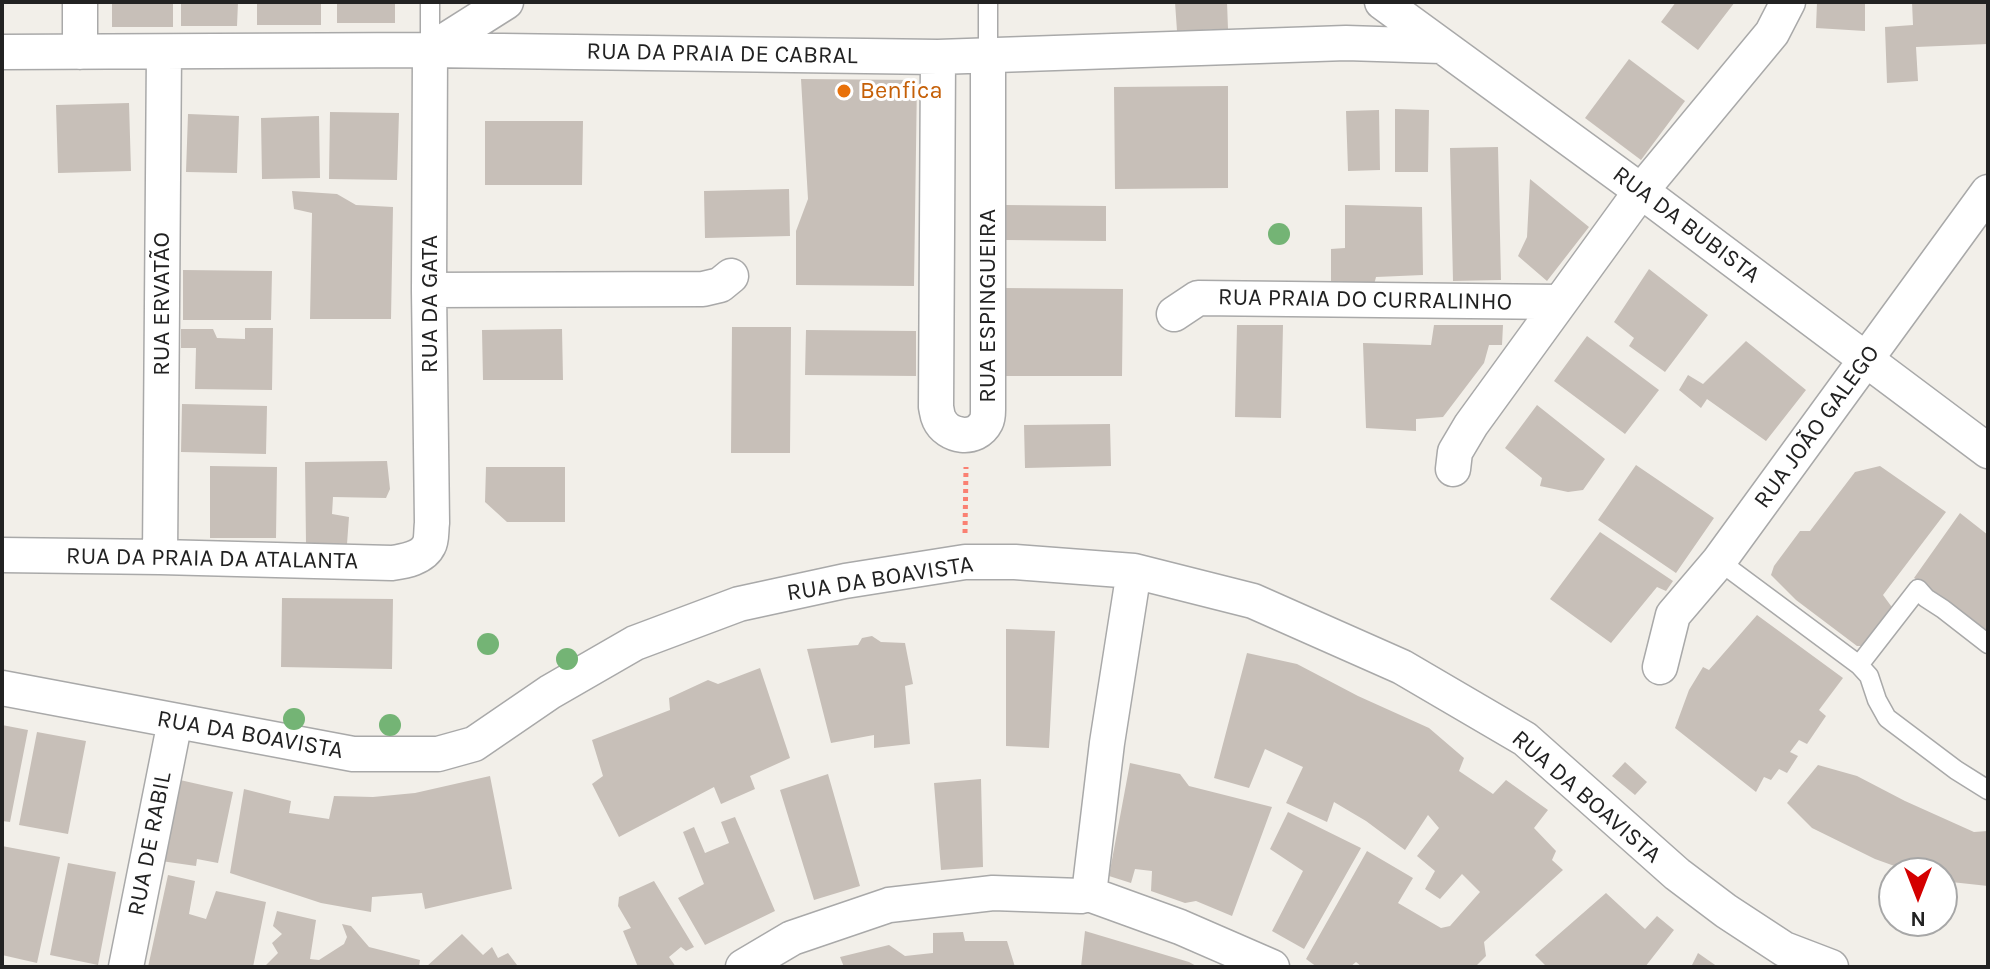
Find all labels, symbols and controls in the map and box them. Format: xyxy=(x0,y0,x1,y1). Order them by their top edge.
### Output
street label: RUA DA PRAIA DE CABRAL xyxy=(586,37,858,71)
place label: Benfica xyxy=(860,77,943,105)
marker: Benfica xyxy=(835,82,853,100)
street label: RUA DA BUBISTA xyxy=(1607,160,1765,290)
street label: RUA ESPINGUEIRA xyxy=(974,209,1002,403)
street label: RUA ERVATÃO xyxy=(148,232,176,376)
street label: RUA DA GATA xyxy=(416,235,444,373)
street label: RUA PRAIA DO CURRALINHO xyxy=(1218,283,1512,317)
street label: RUA JOÃO GALEGO xyxy=(1748,340,1886,514)
street label: RUA DA PRAIA DA ATALANTA xyxy=(66,542,358,576)
street label: RUA DA BOAVISTA xyxy=(785,550,975,608)
street label: RUA DA BOAVISTA xyxy=(155,704,345,766)
street label: RUA DA BOAVISTA xyxy=(1506,724,1666,870)
street label: RUA DE RABIL xyxy=(122,769,178,919)
north arrow xyxy=(1878,857,1958,937)
text: N xyxy=(1910,906,1926,932)

